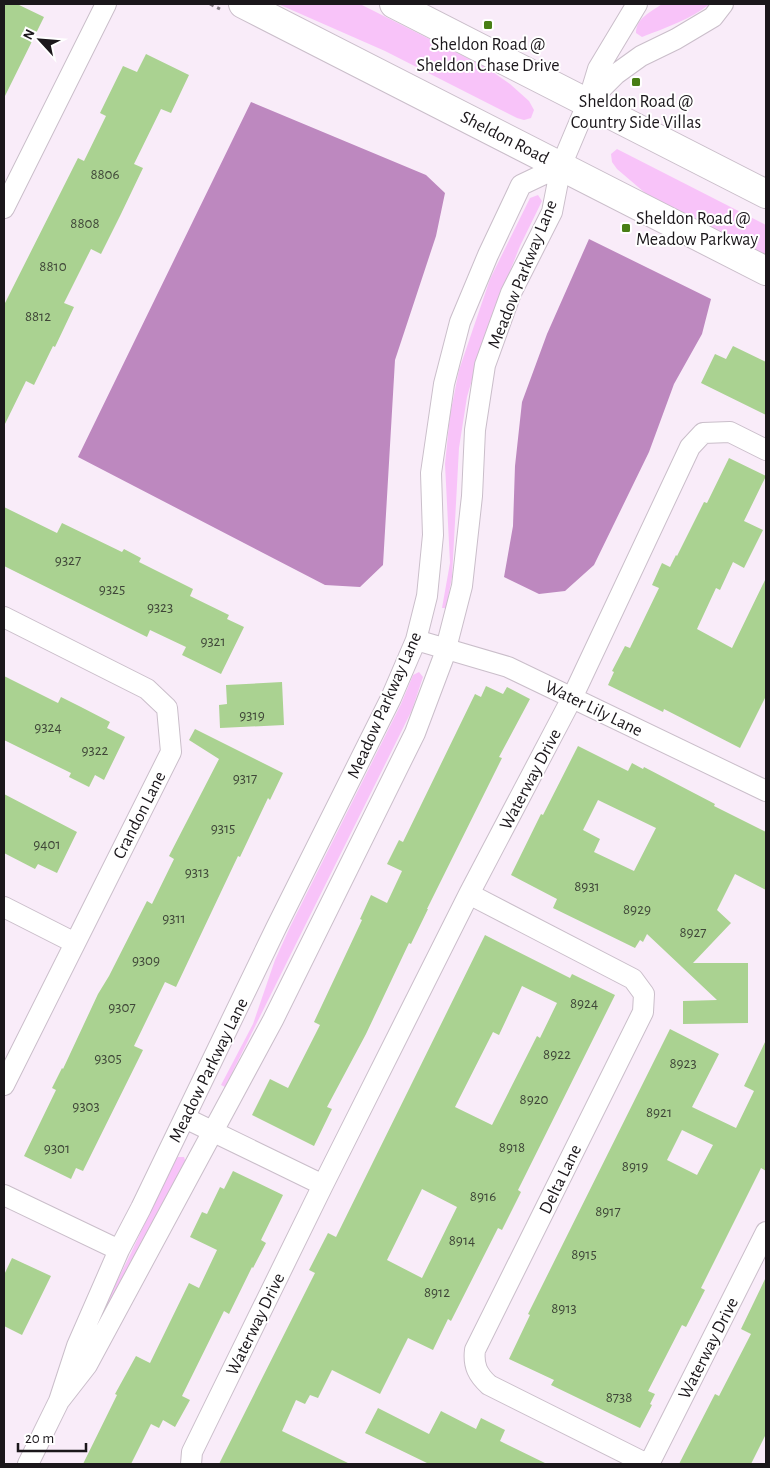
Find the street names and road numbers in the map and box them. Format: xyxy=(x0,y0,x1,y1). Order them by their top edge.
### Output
street label: Sheldon Road xyxy=(457,108,552,168)
street label: Meadow Parkway Lane xyxy=(485,198,561,351)
street label: Meadow Parkway Lane xyxy=(344,629,425,781)
street label: Water Lily Lane xyxy=(542,678,645,740)
street label: Waterway Drive xyxy=(497,726,565,833)
street label: Crandon Lane xyxy=(110,769,170,862)
street label: Meadow Parkway Lane xyxy=(166,995,252,1146)
street label: Delta Lane xyxy=(536,1142,585,1217)
street label: Waterway Drive xyxy=(223,1270,288,1378)
street label: Waterway Drive xyxy=(676,1295,742,1402)

